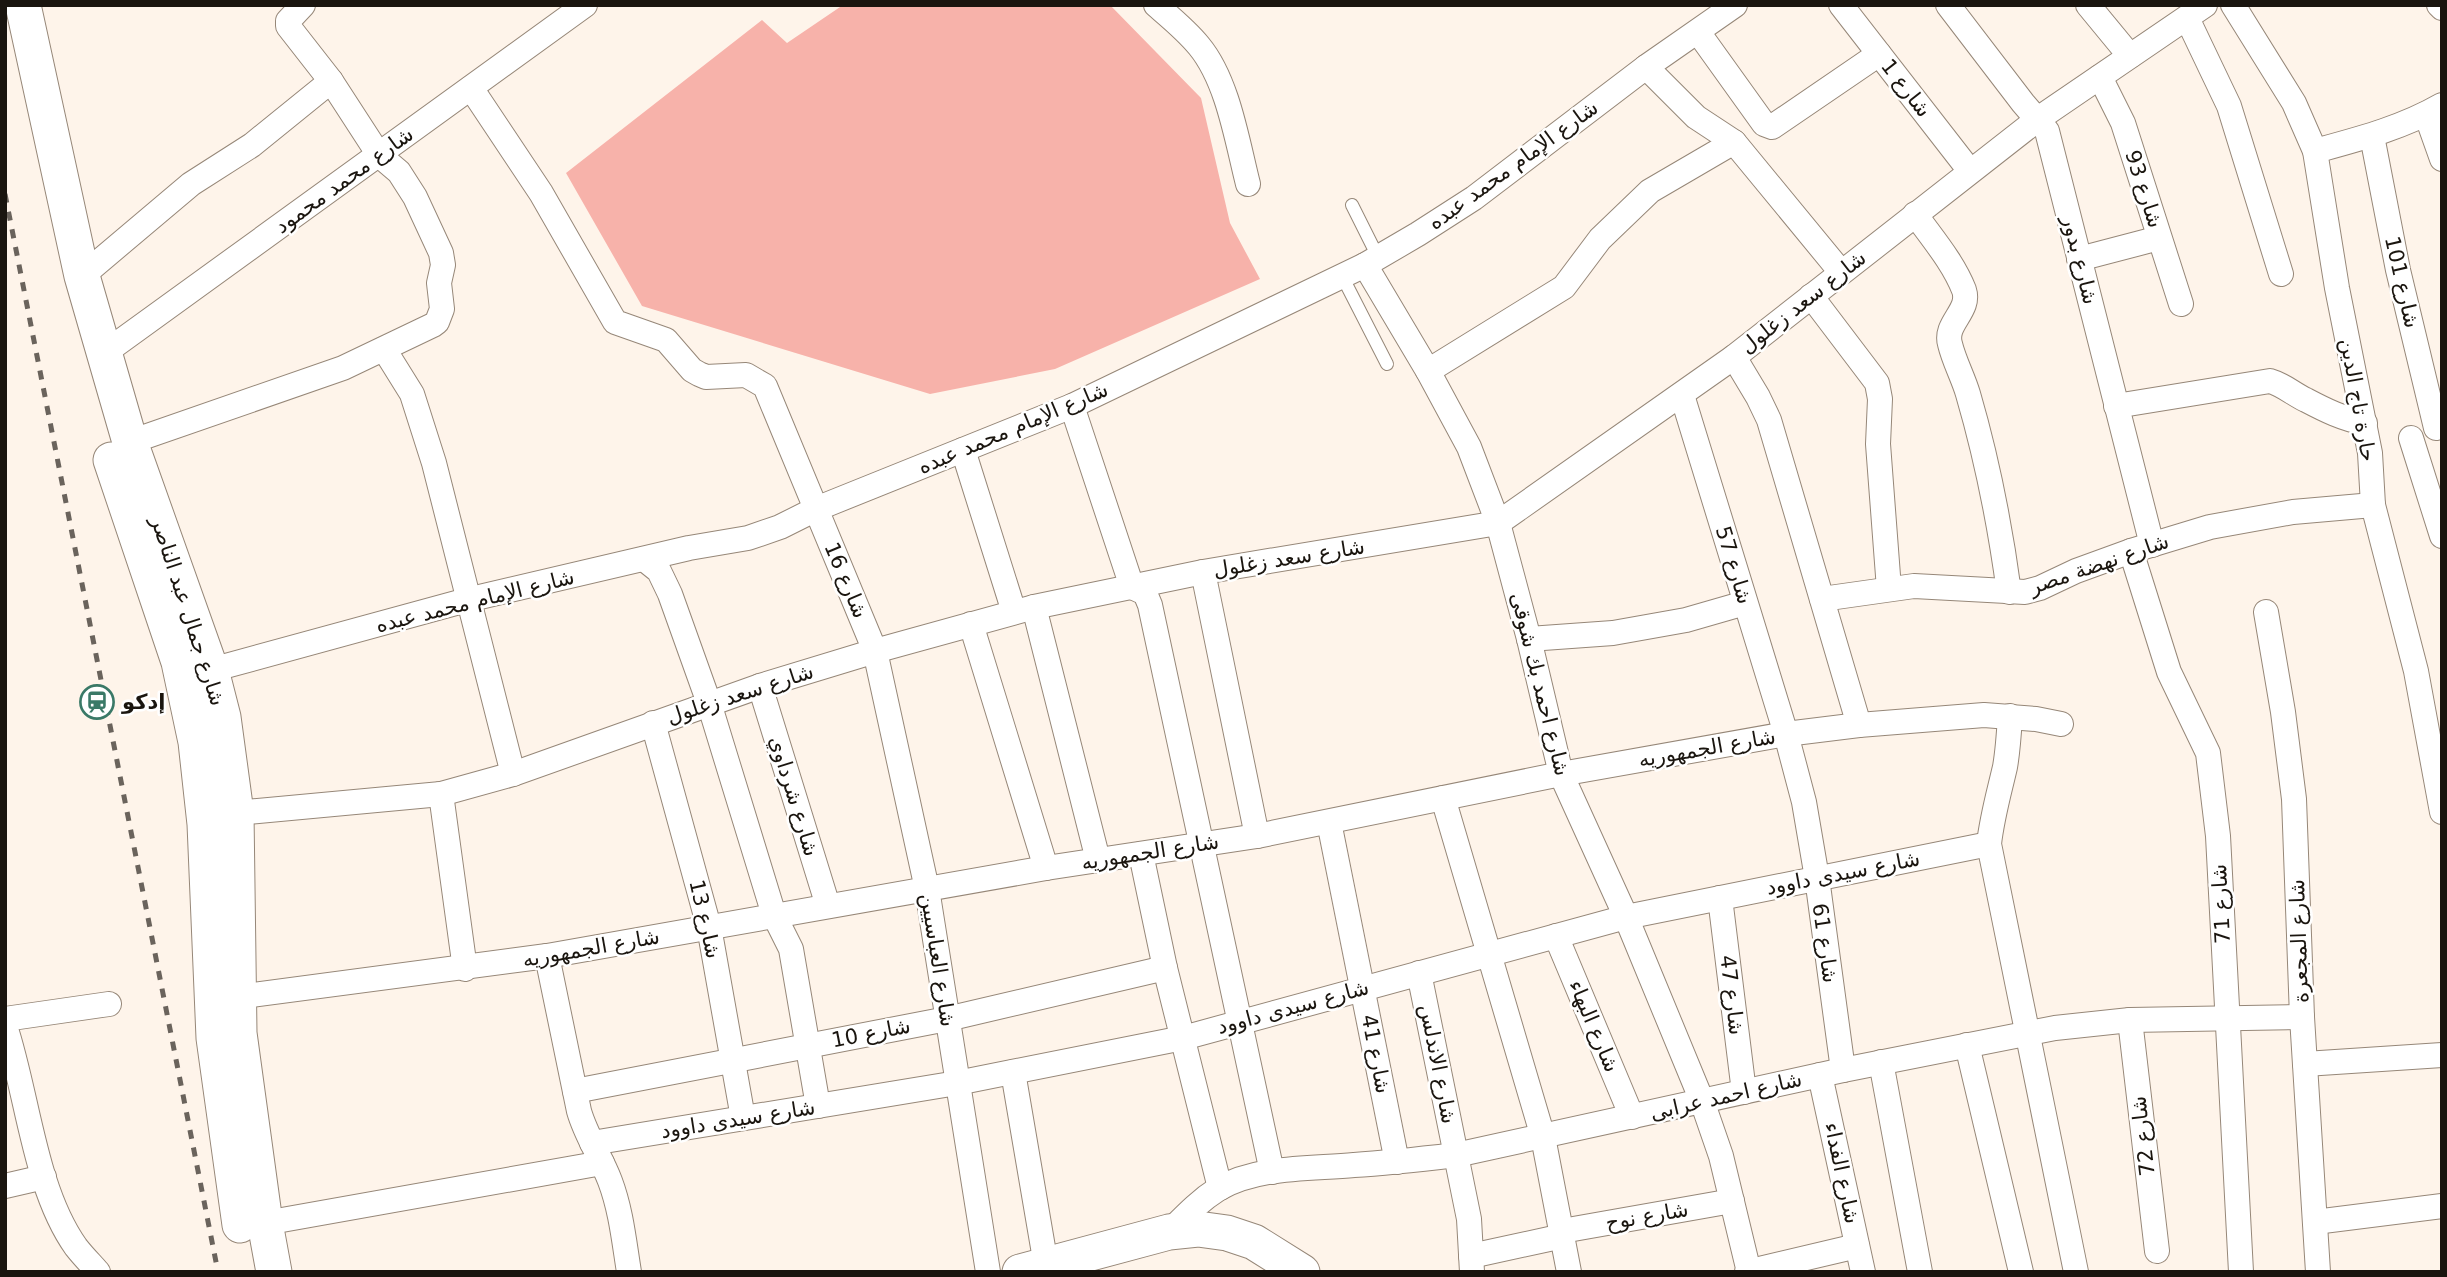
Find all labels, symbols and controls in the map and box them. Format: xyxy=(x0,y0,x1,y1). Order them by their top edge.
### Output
street label: شارع 1 xyxy=(1876,54,1936,122)
street label: شارع الإمام محمد عبده xyxy=(1423,95,1603,235)
street label: شارع محمد محمود xyxy=(270,122,418,238)
street label: شارع 93 xyxy=(2120,147,2168,231)
street label: شارع بدور xyxy=(2057,212,2103,307)
street label: شارع 101 xyxy=(2380,234,2424,330)
street label: شارع سعد زغلول xyxy=(1735,245,1871,359)
street label: حارة تاج الدين xyxy=(2334,336,2381,464)
street label: شارع الإمام محمد عبده xyxy=(914,377,1112,479)
street label: شارع جمال عبد الناصر xyxy=(146,512,230,709)
street label: شارع 57 xyxy=(1711,523,1757,607)
street label: شارع نهضة مصر xyxy=(2025,529,2172,599)
street label: شارع سعد زغلول xyxy=(1212,534,1366,582)
street label: شارع 16 xyxy=(819,538,873,622)
street label: شارع الإمام محمد عبده xyxy=(373,565,577,637)
street label: شارع احمد بك شوقى xyxy=(1506,590,1574,778)
street label: شارع سعد زغلول xyxy=(664,659,816,729)
station icon: إدكو xyxy=(78,683,116,721)
place label: إدكو xyxy=(121,690,165,714)
street label: شارع الجمهوريه xyxy=(1636,724,1778,772)
street label: شارع شرداوي xyxy=(764,733,824,859)
street label: شارع الجمهوريه xyxy=(1079,829,1221,875)
street label: شارع سيدى داوود xyxy=(1764,846,1922,900)
street label: شارع 71 xyxy=(2207,863,2235,945)
street label: شارع 13 xyxy=(684,877,726,961)
street label: شارع المجعرة xyxy=(2285,879,2313,1003)
street label: شارع العباسيين xyxy=(916,892,960,1028)
street label: شارع 61 xyxy=(1808,902,1842,984)
street label: شارع الجمهوريه xyxy=(520,924,662,972)
street label: شارع 47 xyxy=(1715,954,1749,1036)
street label: شارع سيدى داوود xyxy=(1214,975,1372,1039)
street label: شارع البهاء xyxy=(1564,976,1624,1076)
street label: شارع الاندلس xyxy=(1415,1002,1461,1126)
street label: شارع 41 xyxy=(1357,1012,1395,1096)
street label: شارع 10 xyxy=(829,1014,913,1052)
street label: شارع احمد عرابى xyxy=(1648,1067,1804,1125)
street label: شارع سيدى داوود xyxy=(659,1095,817,1143)
street label: شارع 72 xyxy=(2126,1095,2160,1177)
street label: شارع الفداء xyxy=(1820,1120,1864,1226)
street label: شارع نوح xyxy=(1604,1197,1690,1235)

